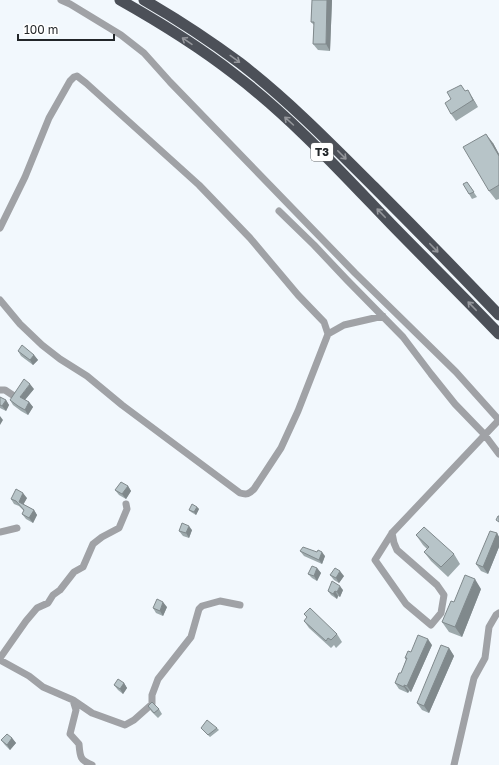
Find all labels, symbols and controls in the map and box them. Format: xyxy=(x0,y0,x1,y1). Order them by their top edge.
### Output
scale bar xyxy=(18,16,114,42)
text: 100 m xyxy=(24,22,58,37)
one-way arrow xyxy=(182,37,193,45)
one-way arrow xyxy=(229,55,240,63)
one-way arrow xyxy=(285,117,295,126)
road number: T3 xyxy=(311,143,333,161)
one-way arrow xyxy=(337,150,347,160)
one-way arrow xyxy=(376,208,386,218)
one-way arrow xyxy=(429,243,439,253)
one-way arrow xyxy=(467,301,477,311)

